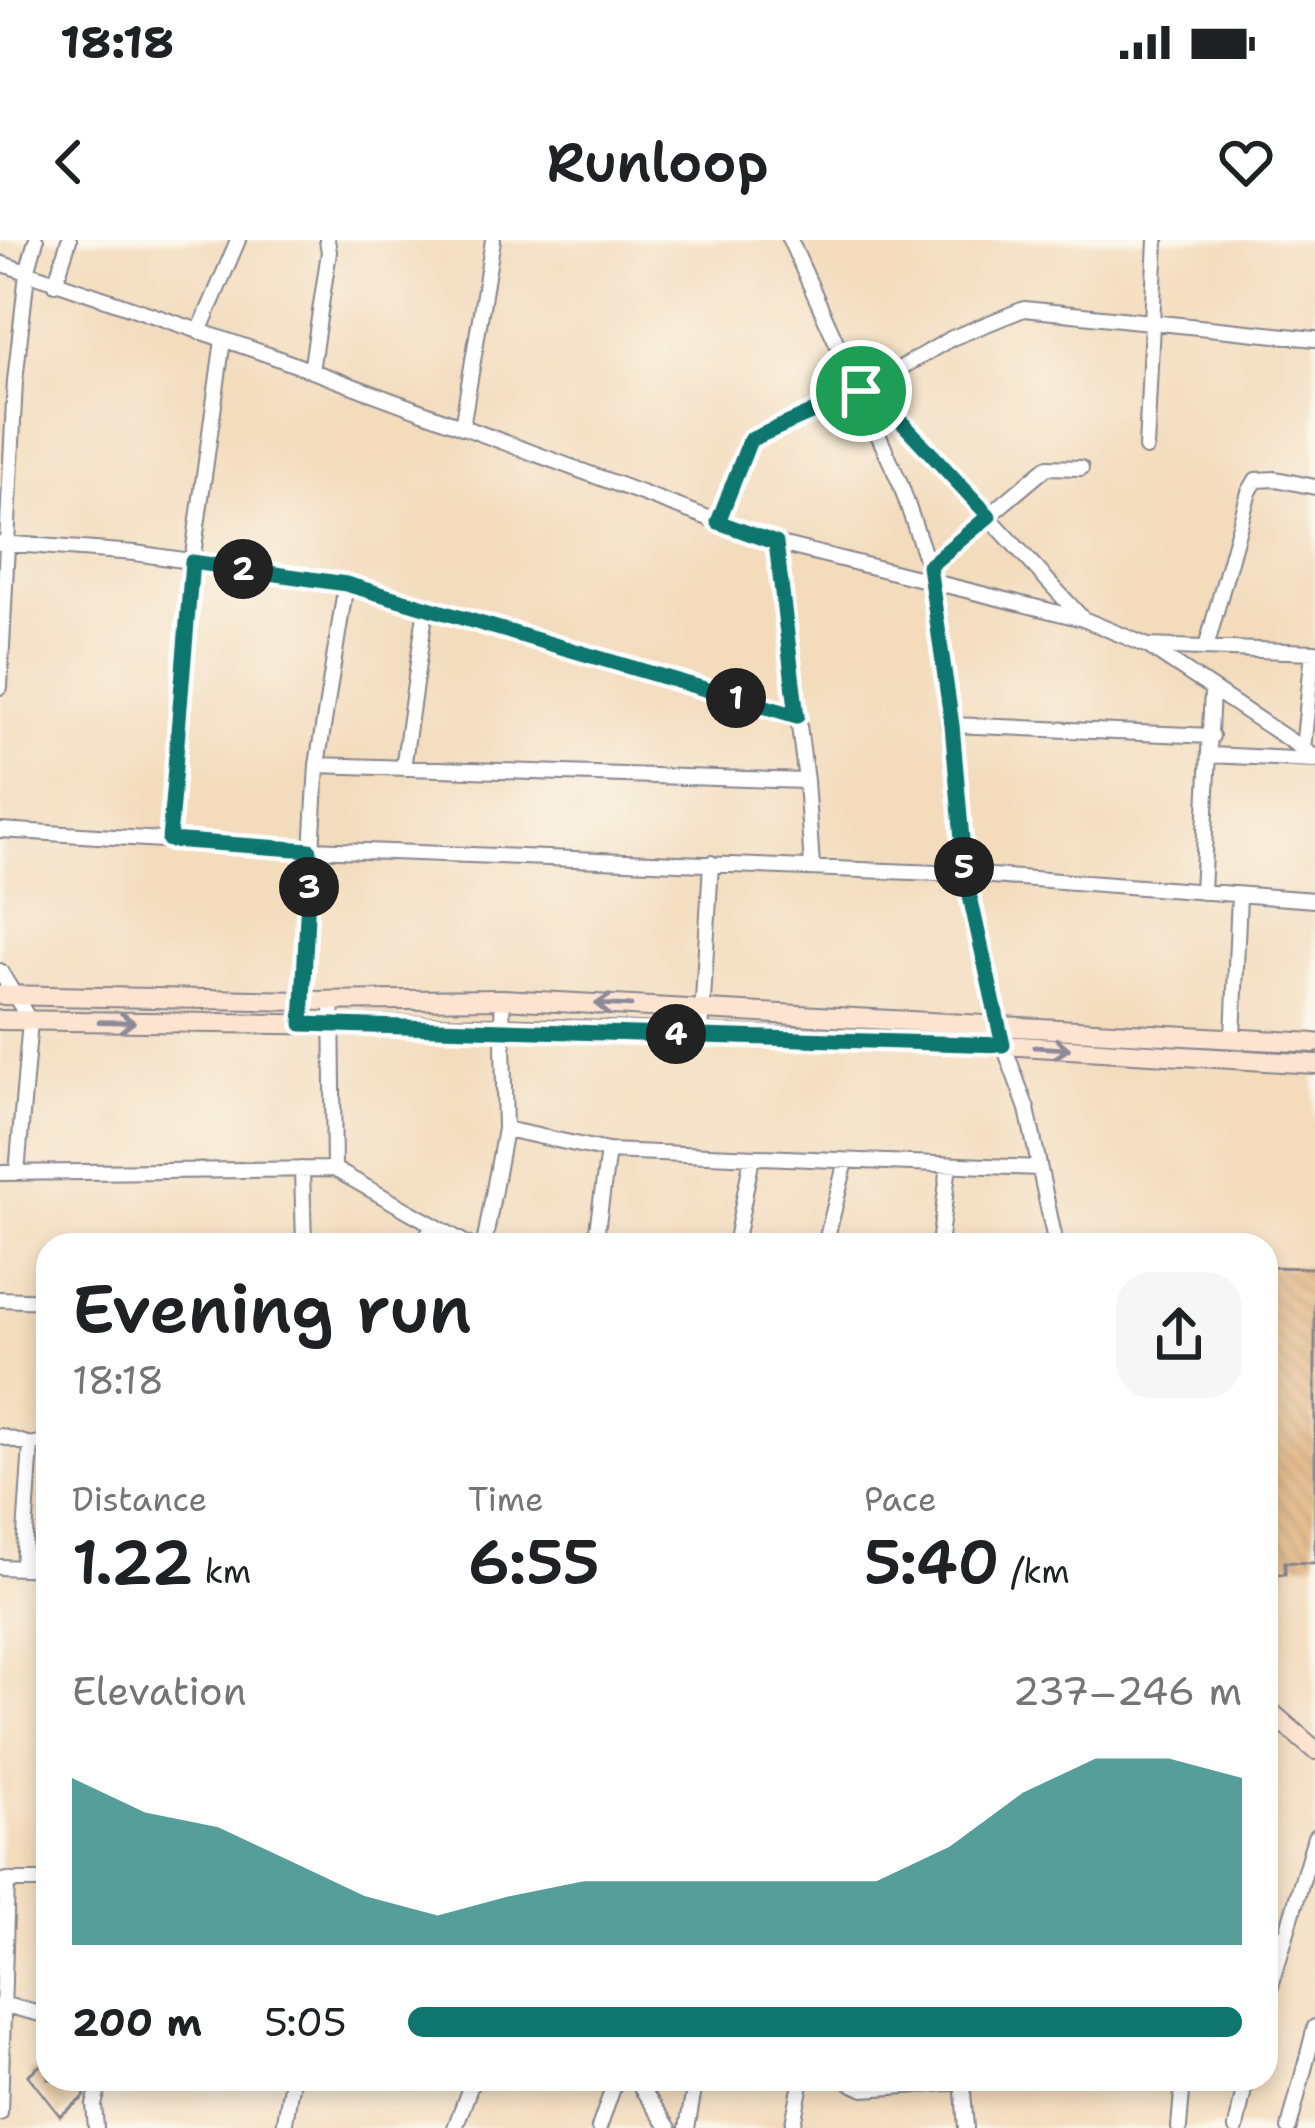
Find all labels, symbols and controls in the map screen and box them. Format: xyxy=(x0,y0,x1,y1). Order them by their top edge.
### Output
text: 18:18 xyxy=(60,12,174,72)
text: Runloop xyxy=(546,126,769,198)
icon: back xyxy=(36,129,102,195)
icon: heart xyxy=(1213,129,1279,195)
pin xyxy=(810,340,912,442)
icon: arrive xyxy=(828,358,894,424)
pin: 2 xyxy=(213,539,273,599)
text: 2 xyxy=(231,546,255,591)
pin: 1 xyxy=(706,668,766,728)
text: 1 xyxy=(728,675,744,720)
pin: 5 xyxy=(934,837,994,897)
text: 5 xyxy=(954,844,974,889)
pin: 3 xyxy=(279,857,339,917)
text: 3 xyxy=(297,864,321,909)
one-way arrow xyxy=(594,993,633,1016)
pin: 4 xyxy=(646,1004,706,1064)
one-way arrow xyxy=(97,1011,136,1034)
text: 4 xyxy=(664,1011,688,1056)
one-way arrow xyxy=(1032,1037,1071,1060)
text: Evening run xyxy=(72,1265,472,1353)
button: share xyxy=(1116,1272,1242,1398)
text: 18:18 xyxy=(72,1354,164,1406)
text: Distance xyxy=(72,1477,207,1522)
text: Time xyxy=(468,1477,544,1522)
text: Pace xyxy=(864,1477,937,1522)
text: 1.22 xyxy=(72,1522,193,1602)
text: 6:55 xyxy=(468,1522,600,1602)
text: 5:40 xyxy=(864,1522,999,1602)
text: km xyxy=(193,1549,251,1594)
text: /km xyxy=(999,1549,1070,1594)
text: Elevation xyxy=(72,1665,247,1717)
text: 237–246 m xyxy=(1013,1665,1242,1717)
text: 200 m xyxy=(72,1996,202,2048)
text: 5:05 xyxy=(264,1996,347,2048)

